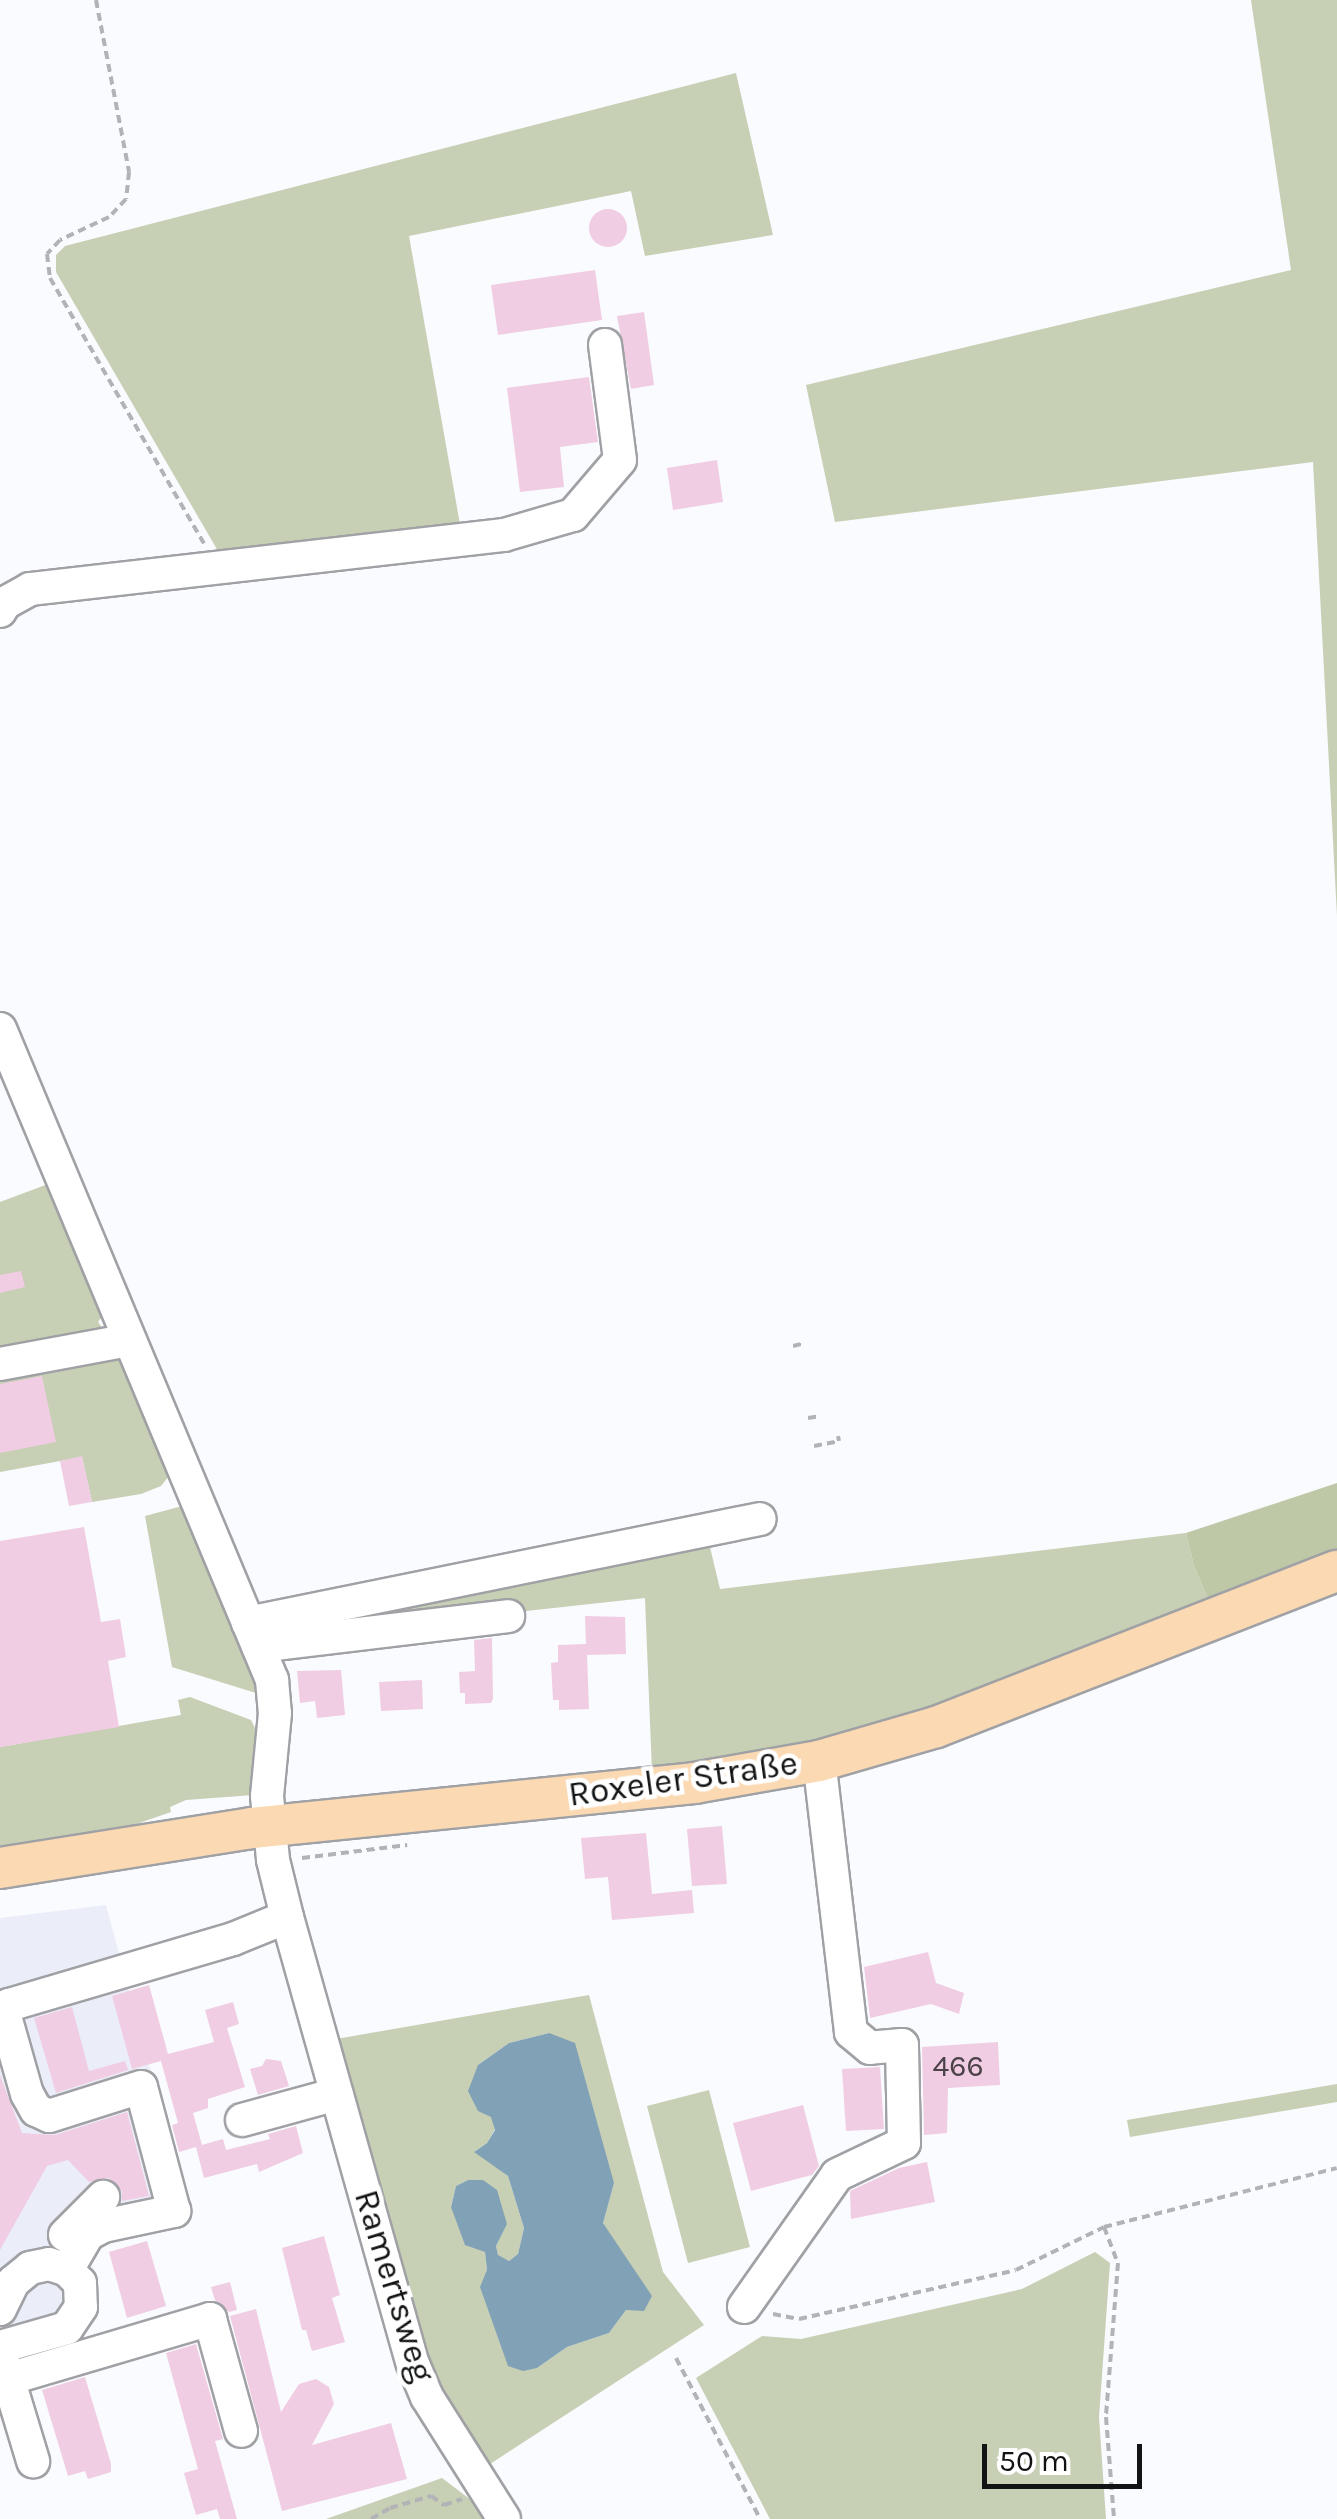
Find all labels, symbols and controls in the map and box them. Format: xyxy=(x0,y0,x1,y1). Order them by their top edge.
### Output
street label: Roxeler Straße xyxy=(566,1742,800,1816)
house number: 466 xyxy=(932,2048,984,2084)
street label: Ramertsweg xyxy=(345,2185,443,2387)
scale bar xyxy=(987,2424,1147,2486)
text: 50 m xyxy=(999,2443,1069,2479)

